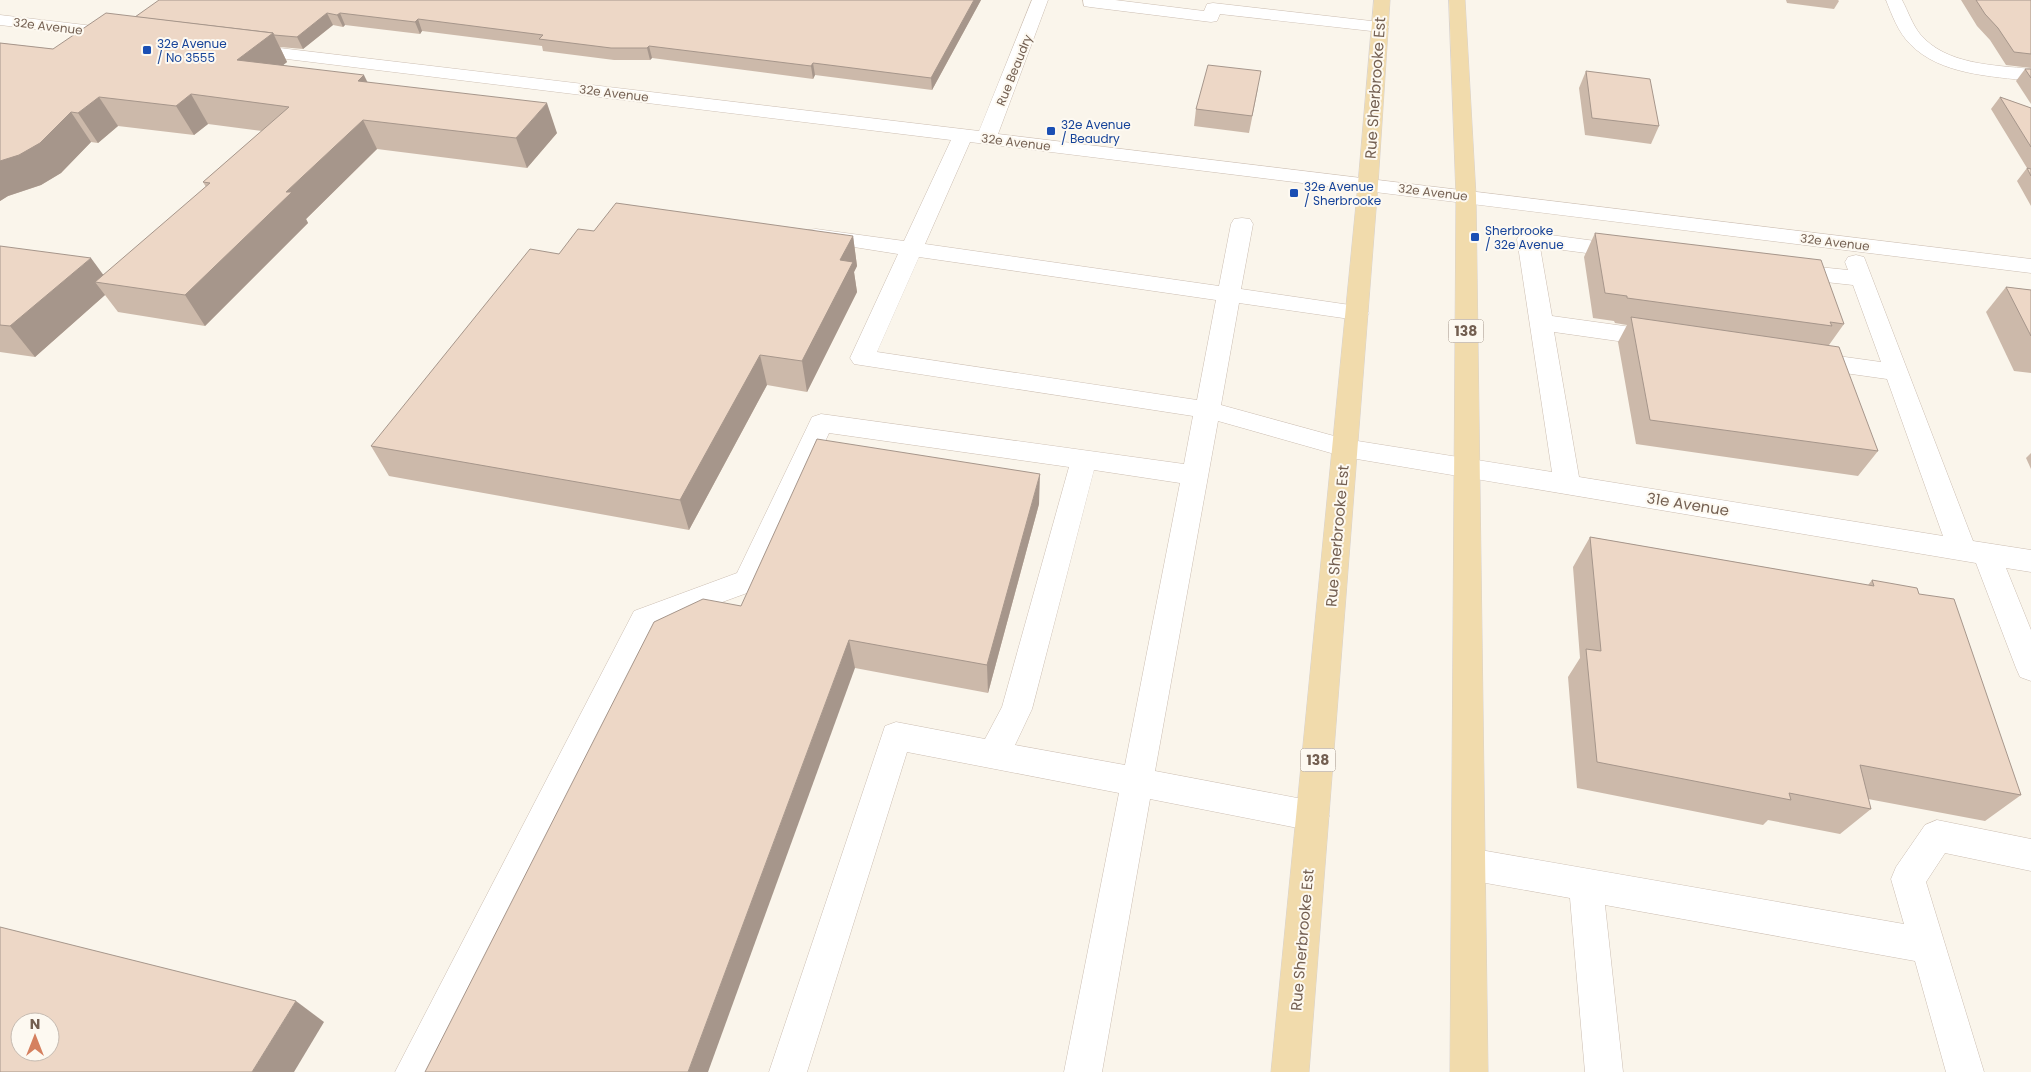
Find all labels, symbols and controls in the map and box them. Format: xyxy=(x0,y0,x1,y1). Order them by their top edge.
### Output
street label: 32e Avenue xyxy=(12,13,84,39)
street label: Rue Sherbrooke Est xyxy=(1360,16,1390,160)
street label: Rue Beaudry xyxy=(992,32,1036,108)
place label: 32e Avenue / No 3555 xyxy=(157,35,227,66)
marker: 32e Avenue / No 3555 xyxy=(141,44,153,56)
street label: 32e Avenue xyxy=(578,80,650,106)
place label: 32e Avenue / Beaudry xyxy=(1061,116,1131,147)
marker: 32e Avenue / Beaudry xyxy=(1045,125,1057,137)
street label: 32e Avenue xyxy=(980,129,1052,155)
place label: 32e Avenue / Sherbrooke xyxy=(1304,178,1381,209)
street label: 32e Avenue xyxy=(1397,179,1469,205)
marker: 32e Avenue / Sherbrooke xyxy=(1288,187,1300,199)
place label: Sherbrooke / 32e Avenue xyxy=(1485,222,1564,253)
street label: 32e Avenue xyxy=(1799,229,1871,255)
marker: Sherbrooke / 32e Avenue xyxy=(1469,231,1481,243)
road number: 138 xyxy=(1448,320,1484,342)
street label: Rue Sherbrooke Est xyxy=(1320,464,1354,608)
street label: 31e Avenue xyxy=(1645,487,1731,521)
road number: 138 xyxy=(1300,748,1336,772)
street label: Rue Sherbrooke Est xyxy=(1285,868,1319,1012)
north arrow xyxy=(10,1012,60,1062)
text: N xyxy=(30,1014,40,1034)

